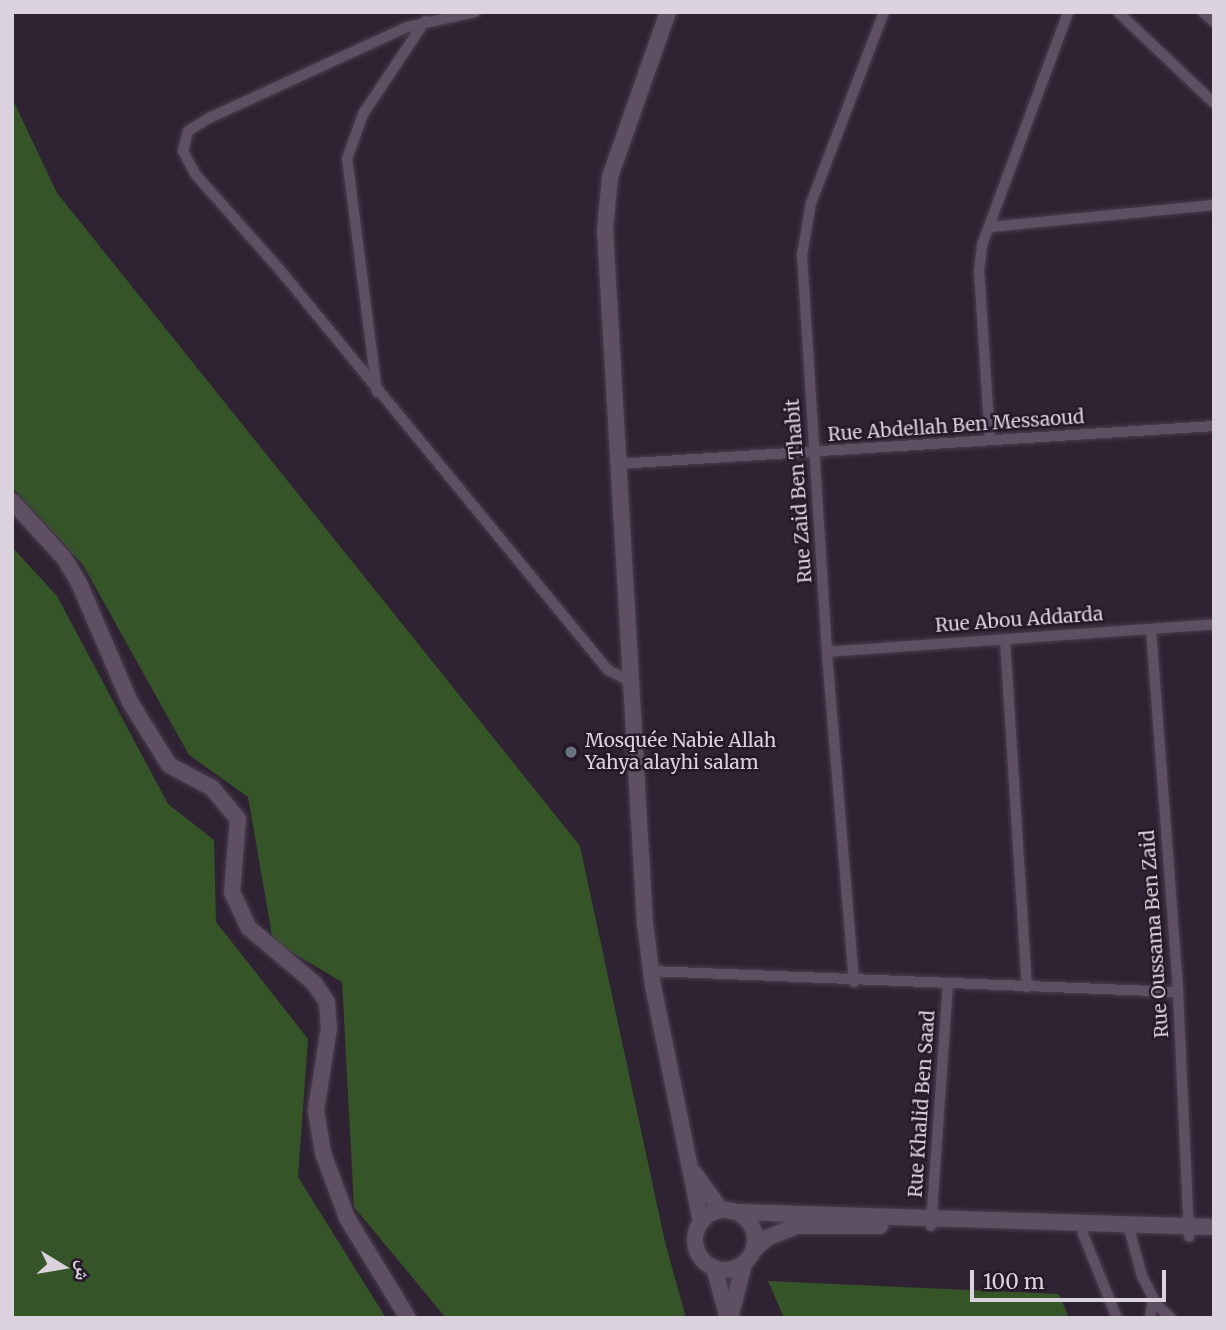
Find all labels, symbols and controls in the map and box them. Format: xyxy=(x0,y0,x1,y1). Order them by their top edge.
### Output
street label: Rue Zaid Ben Thabit xyxy=(781,398,817,584)
street label: Rue Abdellah Ben Messaoud xyxy=(827,406,1085,446)
street label: Rue Abou Addarda xyxy=(934,603,1104,637)
place label: Mosquée Nabie Allah Yahya alayhi salam xyxy=(585,730,776,774)
marker: Mosquée Nabie Allah Yahya alayhi salam xyxy=(563,744,579,760)
street label: Rue Oussama Ben Zaid xyxy=(1136,829,1174,1039)
street label: Rue Khalid Ben Saad xyxy=(904,1010,940,1198)
north arrow xyxy=(28,1232,98,1302)
scale bar xyxy=(974,1256,1170,1300)
text: ش xyxy=(70,1259,97,1283)
text: 100 m xyxy=(983,1268,1045,1295)

